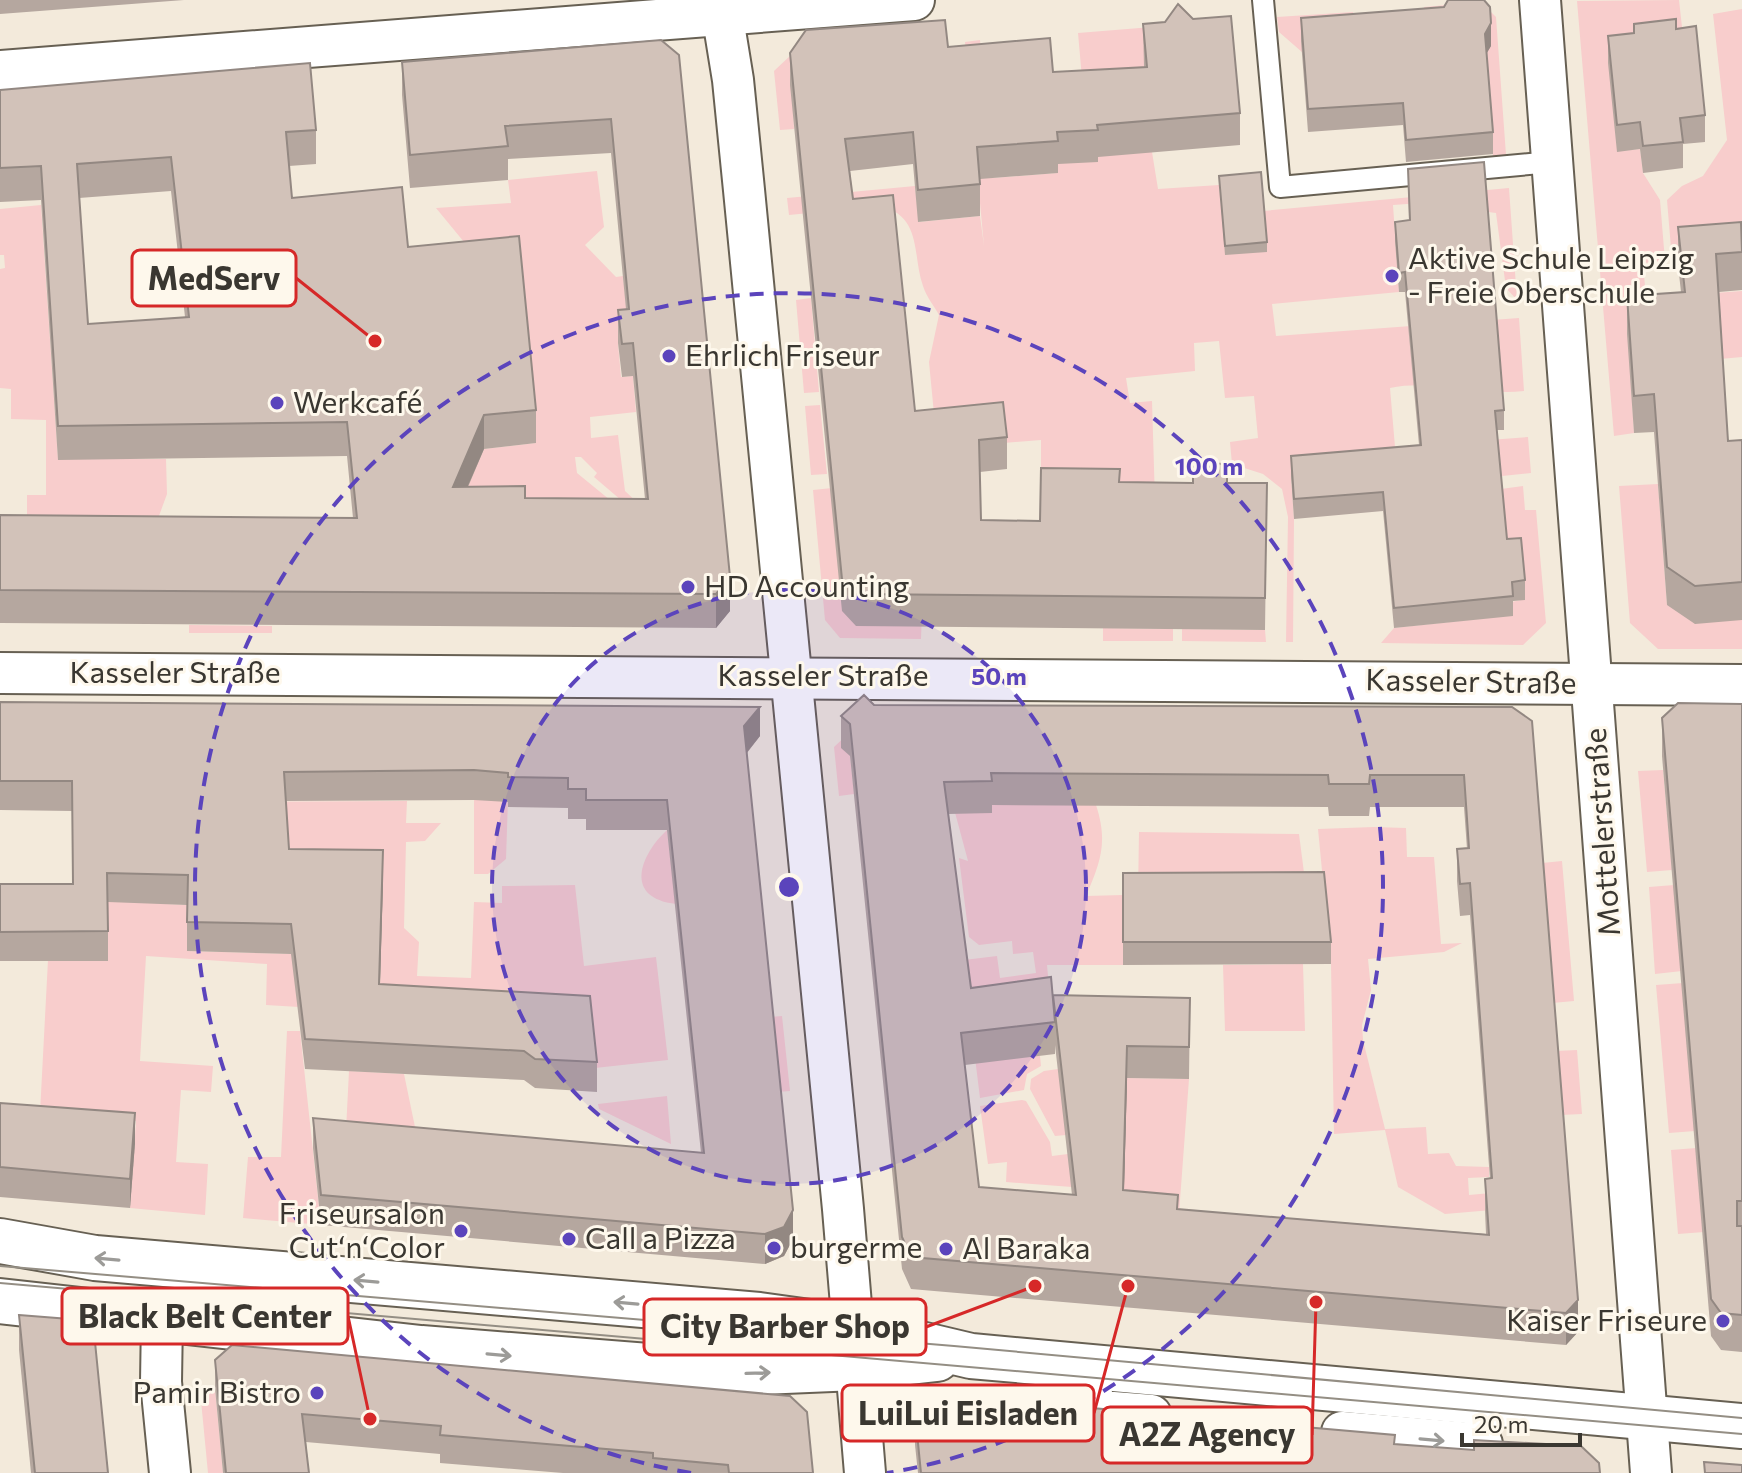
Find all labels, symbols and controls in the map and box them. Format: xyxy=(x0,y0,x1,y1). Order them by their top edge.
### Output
place label: Aktive Schule Leipzig - Freie Oberschule xyxy=(1408,238,1694,309)
callout: MedServ xyxy=(132,250,296,306)
text: MedServ xyxy=(148,257,280,297)
marker: Aktive Schule Leipzig - Freie Oberschule xyxy=(1383,267,1401,285)
place label: Ehrlich Friseur xyxy=(685,335,880,372)
marker: Ehrlich Friseur xyxy=(660,347,678,365)
place label: Werkcafé xyxy=(293,382,422,419)
marker: Werkcafé xyxy=(268,394,286,412)
text: 100 m xyxy=(1175,451,1243,480)
place label: HD Accounting xyxy=(704,566,909,603)
marker: HD Accounting xyxy=(679,578,697,596)
street label: Kasseler Straße xyxy=(69,652,281,689)
street label: Kasseler Straße xyxy=(717,655,929,692)
street label: Kasseler Straße xyxy=(1365,659,1577,700)
text: 50 m xyxy=(971,661,1027,690)
street label: Mottelerstraße xyxy=(1575,727,1626,938)
centre of rings xyxy=(775,873,803,901)
place label: Friseursalon Cut‘n‘Color xyxy=(279,1193,445,1264)
place label: Call a Pizza xyxy=(585,1218,736,1255)
marker: Friseursalon Cut‘n‘Color xyxy=(452,1222,470,1240)
place label: burgerme xyxy=(790,1227,922,1264)
place label: Al Baraka xyxy=(962,1228,1090,1265)
marker: Call a Pizza xyxy=(560,1230,578,1248)
marker: burgerme xyxy=(765,1239,783,1257)
marker: Al Baraka xyxy=(937,1240,955,1258)
one-way arrow xyxy=(94,1252,121,1267)
one-way arrow xyxy=(353,1274,380,1289)
callout: Black Belt Center xyxy=(62,1288,348,1344)
text: Black Belt Center xyxy=(78,1295,332,1335)
one-way arrow xyxy=(613,1295,639,1310)
callout: City Barber Shop xyxy=(644,1299,926,1355)
place label: Kaiser Friseure xyxy=(1506,1300,1707,1337)
text: City Barber Shop xyxy=(660,1305,910,1345)
marker: Kaiser Friseure xyxy=(1714,1312,1732,1330)
one-way arrow xyxy=(485,1347,512,1362)
one-way arrow xyxy=(744,1366,771,1381)
place label: Pamir Bistro xyxy=(133,1372,301,1409)
marker: Pamir Bistro xyxy=(308,1384,326,1402)
callout: LuiLui Eisladen xyxy=(842,1385,1094,1441)
text: LuiLui Eisladen xyxy=(858,1392,1078,1432)
scale bar xyxy=(1462,1397,1580,1447)
callout: A2Z Agency xyxy=(1102,1407,1312,1463)
text: 20 m xyxy=(1474,1409,1528,1438)
text: A2Z Agency xyxy=(1118,1413,1296,1453)
one-way arrow xyxy=(1418,1432,1445,1447)

